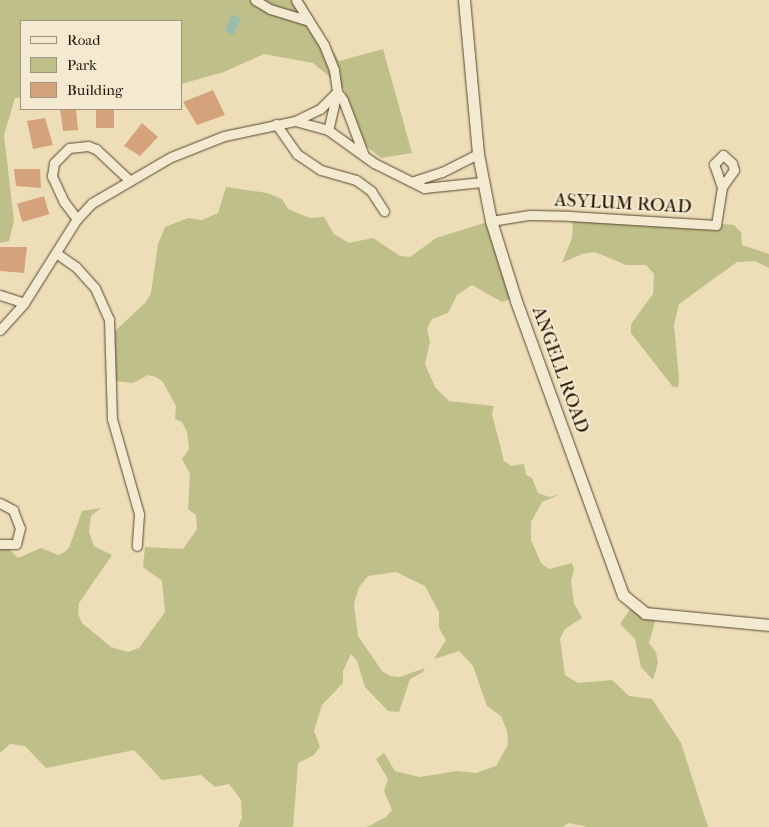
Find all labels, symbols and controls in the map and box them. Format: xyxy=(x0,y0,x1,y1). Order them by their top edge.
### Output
legend xyxy=(20,20,182,110)
text: Road xyxy=(67,31,100,49)
text: Park xyxy=(67,56,97,74)
text: Building xyxy=(67,81,123,99)
street label: ASYLUM ROAD xyxy=(554,189,692,219)
street label: ANGELL ROAD xyxy=(526,303,594,437)

